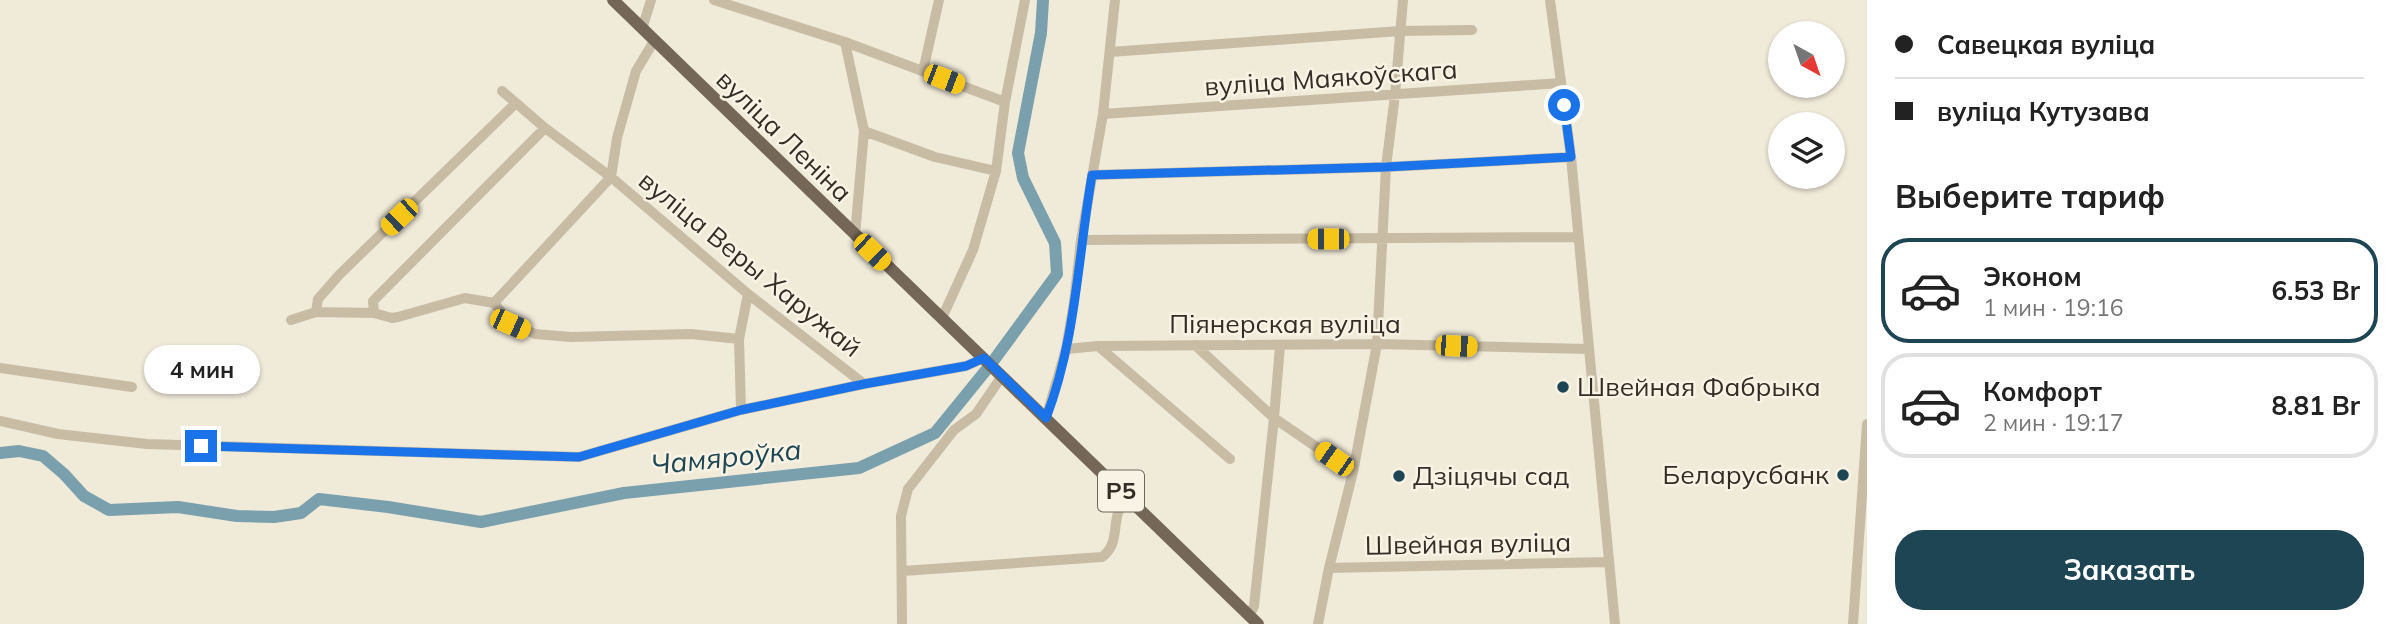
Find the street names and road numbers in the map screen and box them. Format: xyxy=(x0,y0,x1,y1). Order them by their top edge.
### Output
street label: вуліца Маякоўскага xyxy=(1203,52,1459,103)
street label: вуліца Леніна xyxy=(710,63,859,209)
street label: вуліца Веры Харужай xyxy=(632,164,868,364)
street label: Піянерская вуліца xyxy=(1169,307,1401,340)
road number: Р5 xyxy=(1098,470,1144,512)
street label: Швейная вуліца xyxy=(1365,525,1571,562)

